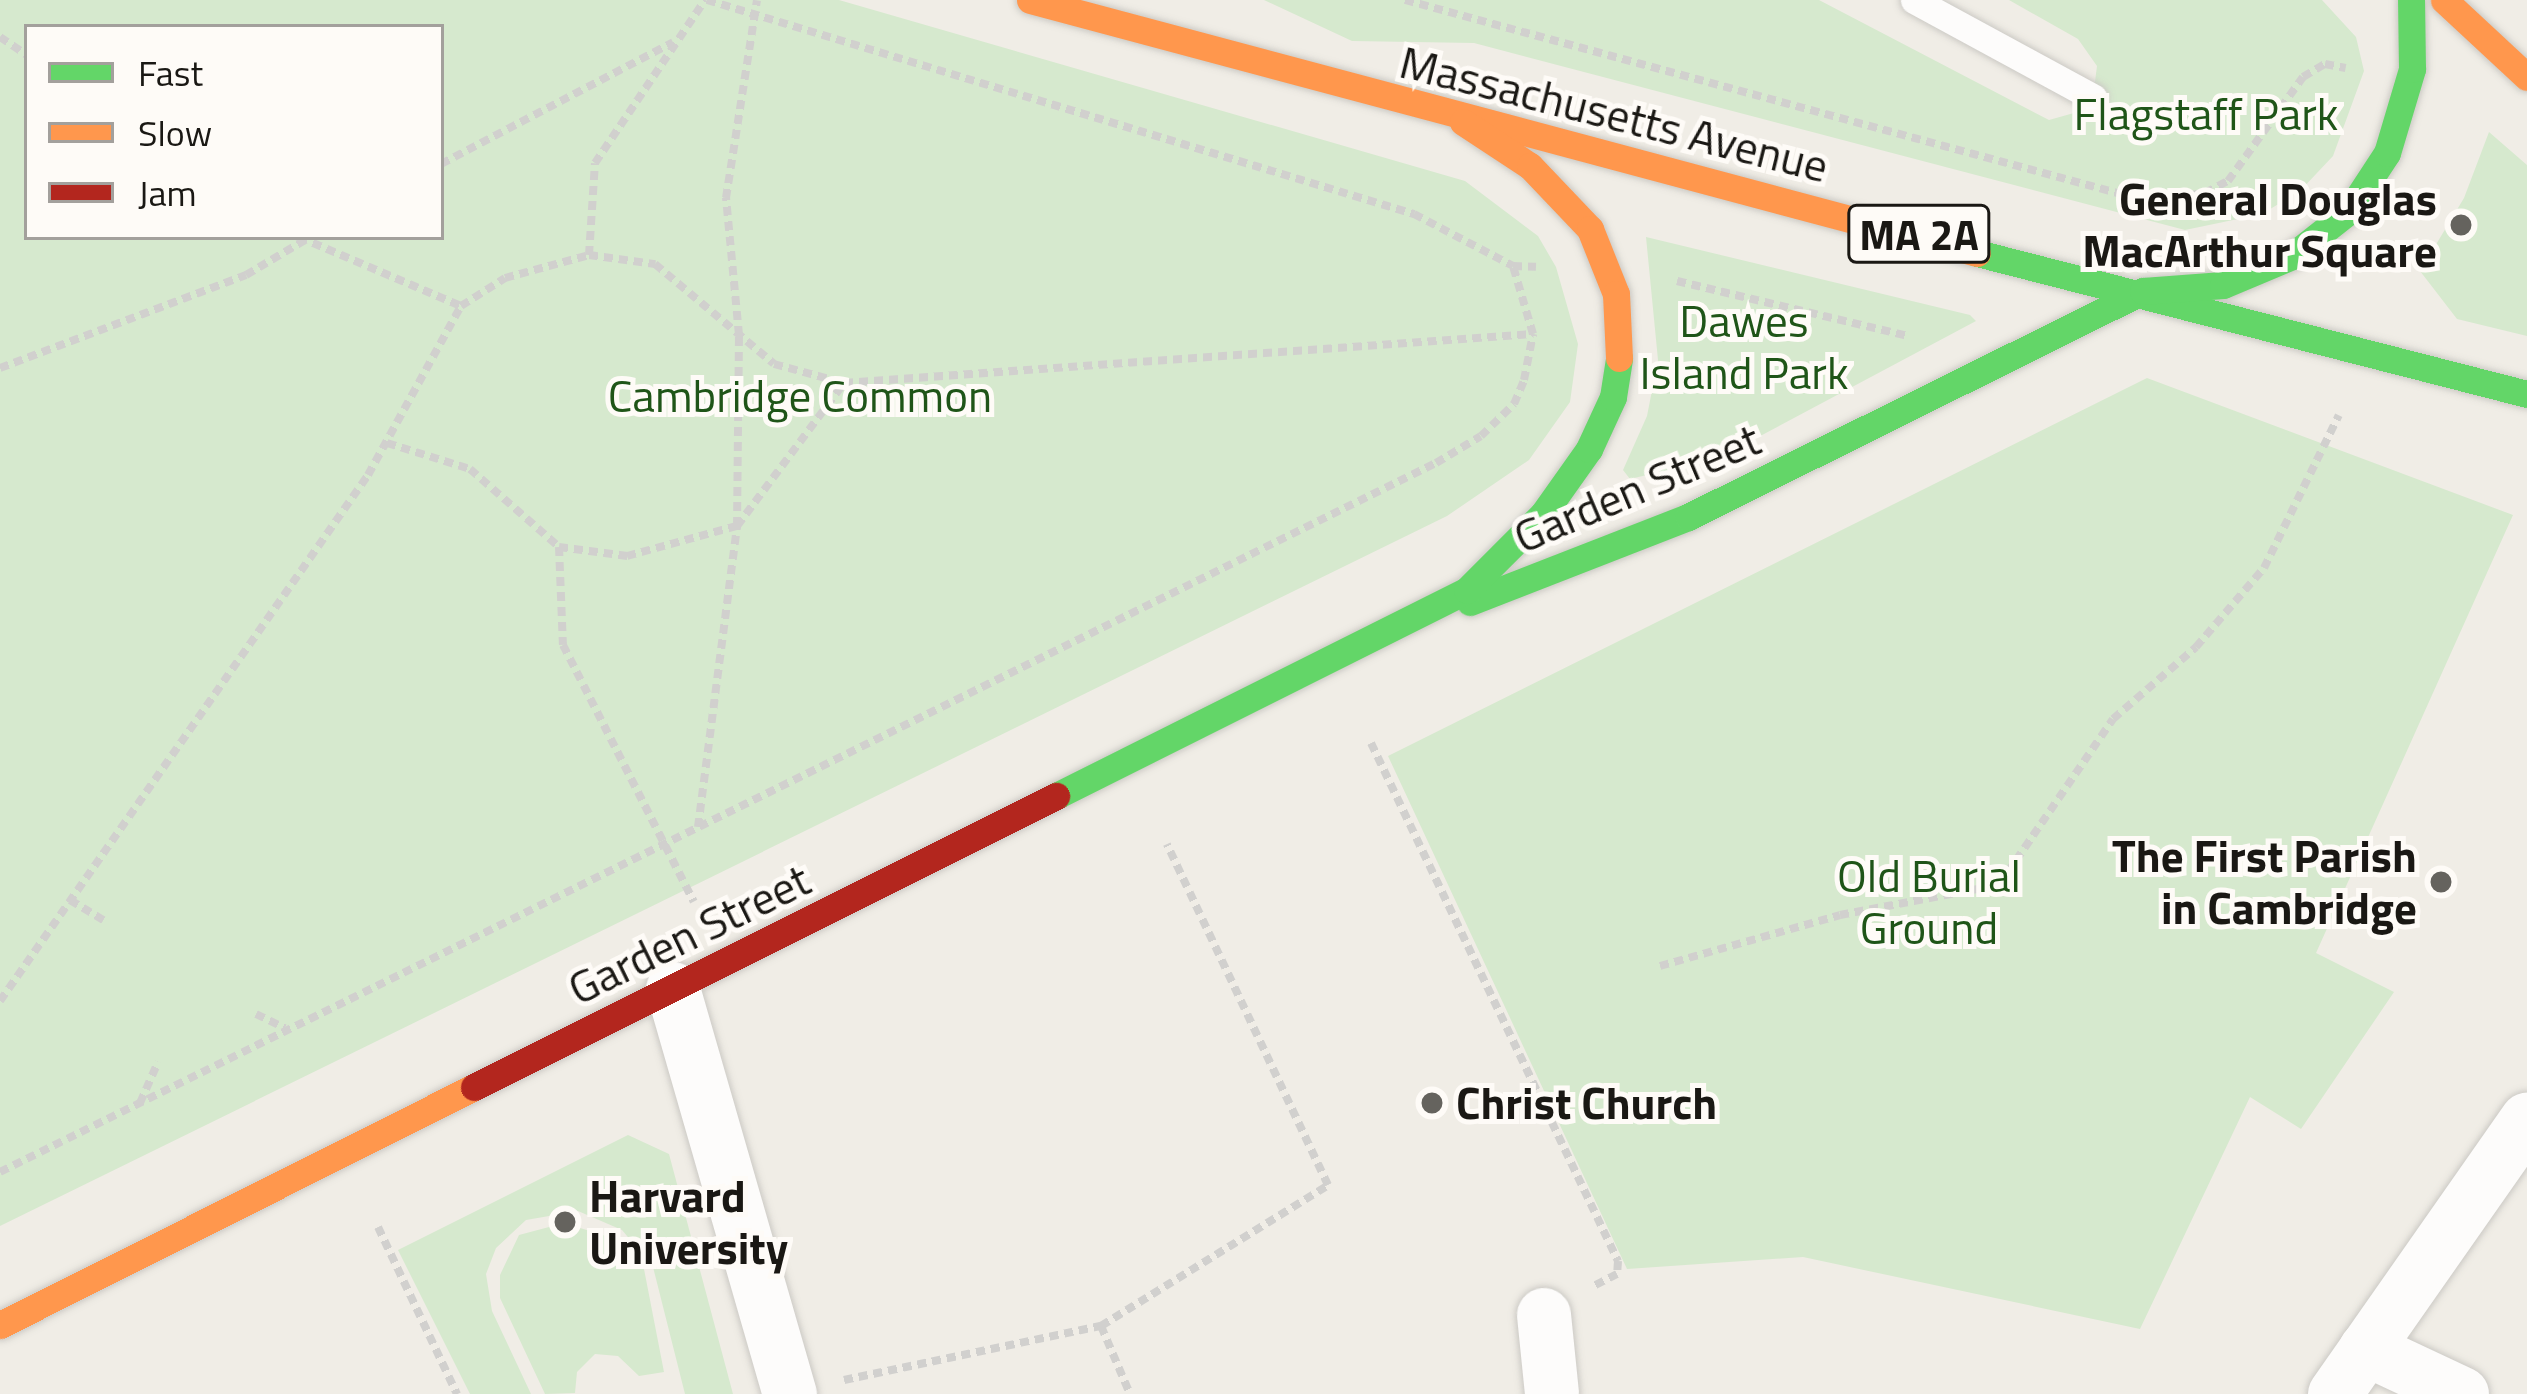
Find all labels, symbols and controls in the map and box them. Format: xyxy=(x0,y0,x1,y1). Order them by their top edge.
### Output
legend xyxy=(24,24,444,240)
street label: Massachusetts Avenue xyxy=(1394,35,1834,193)
text: Fast xyxy=(138,45,203,100)
park label: Flagstaff Park xyxy=(2074,87,2338,141)
text: Slow xyxy=(138,105,212,160)
text: Jam xyxy=(138,165,197,220)
place label: General Douglas MacArthur Square xyxy=(2082,172,2437,278)
road number: MA 2A xyxy=(1847,198,1991,270)
marker: General Douglas MacArthur Square xyxy=(2448,212,2474,238)
park label: Dawes Island Park xyxy=(1640,294,1848,400)
park label: Cambridge Common xyxy=(608,369,992,423)
street label: Garden Street xyxy=(1506,412,1768,564)
place label: The First Parish in Cambridge xyxy=(2112,829,2417,935)
park label: Old Burial Ground xyxy=(1837,849,2021,955)
street label: Garden Street xyxy=(559,852,819,1016)
marker: The First Parish in Cambridge xyxy=(2428,869,2454,895)
place label: Christ Church xyxy=(1456,1076,1717,1130)
marker: Christ Church xyxy=(1419,1090,1445,1116)
place label: Harvard University xyxy=(589,1169,788,1275)
marker: Harvard University xyxy=(552,1209,578,1235)

